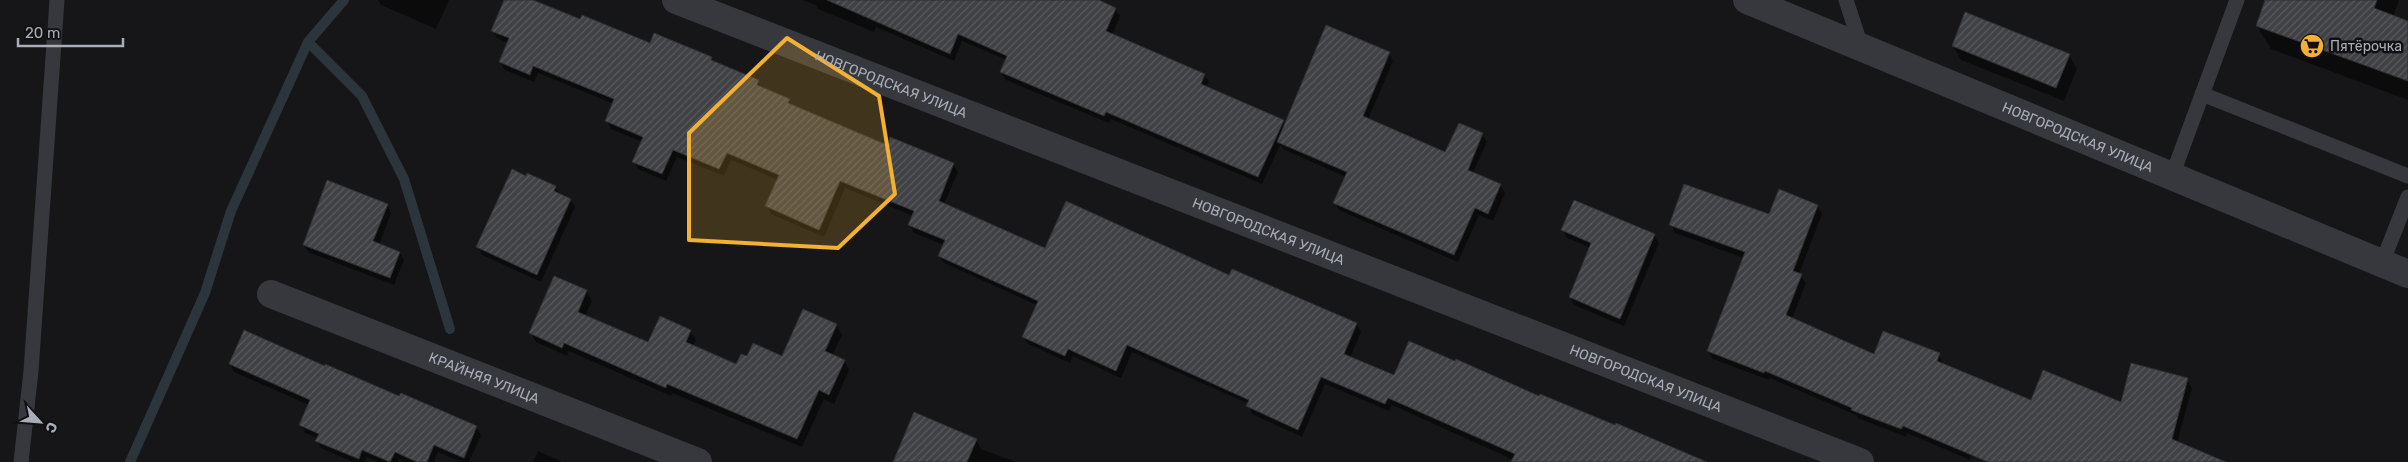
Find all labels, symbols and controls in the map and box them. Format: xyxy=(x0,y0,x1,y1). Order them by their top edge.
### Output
scale bar xyxy=(18,15,122,47)
text: 20 m xyxy=(25,24,60,42)
supermarket icon: Пятёрочка xyxy=(2299,33,2325,59)
place label: Пятёрочка xyxy=(2330,38,2402,55)
street label: НОВГОРОДСКАЯ УЛИЦА xyxy=(813,47,970,122)
street label: НОВГОРОДСКАЯ УЛИЦА xyxy=(2000,98,2156,176)
street label: НОВГОРОДСКАЯ УЛИЦА xyxy=(1190,194,1348,269)
street label: НОВГОРОДСКАЯ УЛИЦА xyxy=(1567,341,1725,416)
street label: КРАЙНЯЯ УЛИЦА xyxy=(426,348,542,407)
north arrow xyxy=(15,397,65,447)
text: С xyxy=(41,419,61,436)

